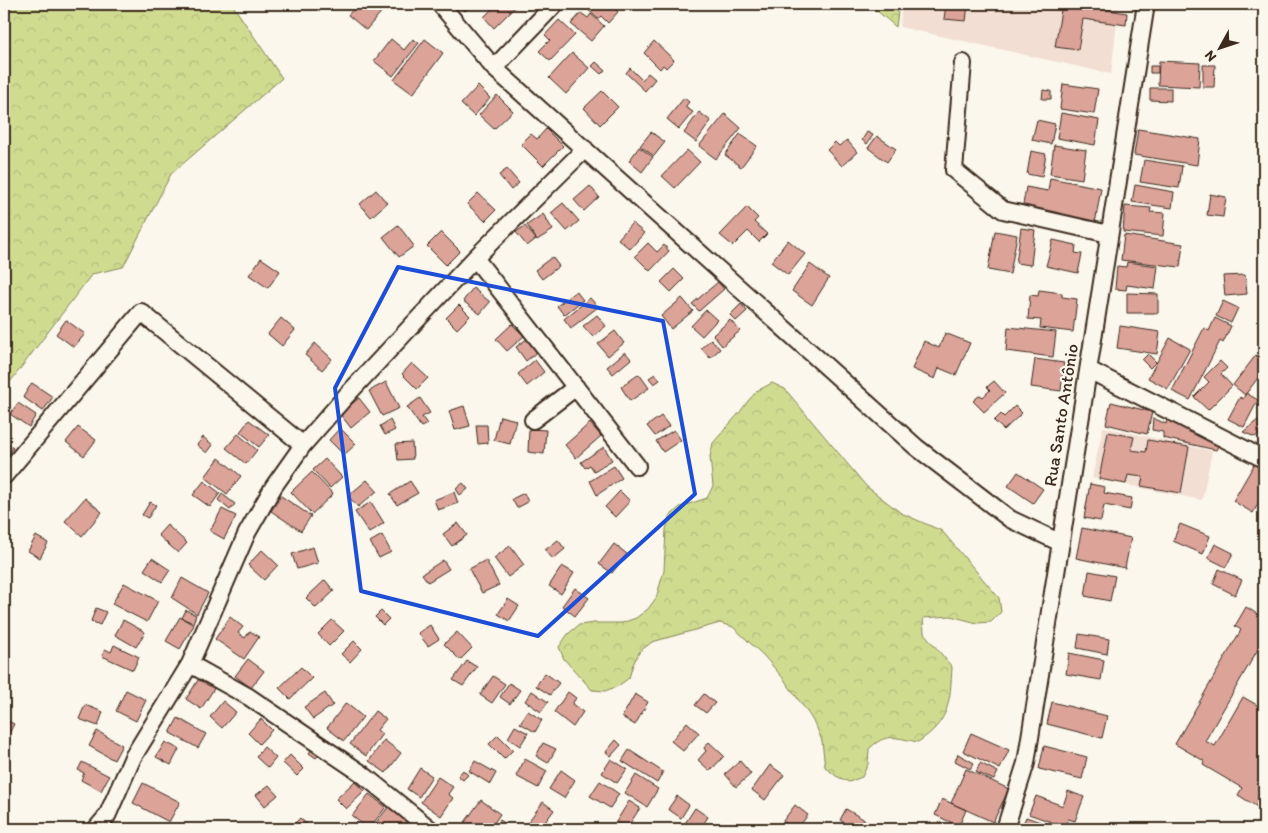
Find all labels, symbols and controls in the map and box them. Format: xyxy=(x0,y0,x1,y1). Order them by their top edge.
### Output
north arrow xyxy=(1196,22,1246,72)
text: N xyxy=(1201,47,1220,65)
street label: Rua Santo Antônio xyxy=(1039,342,1083,488)

